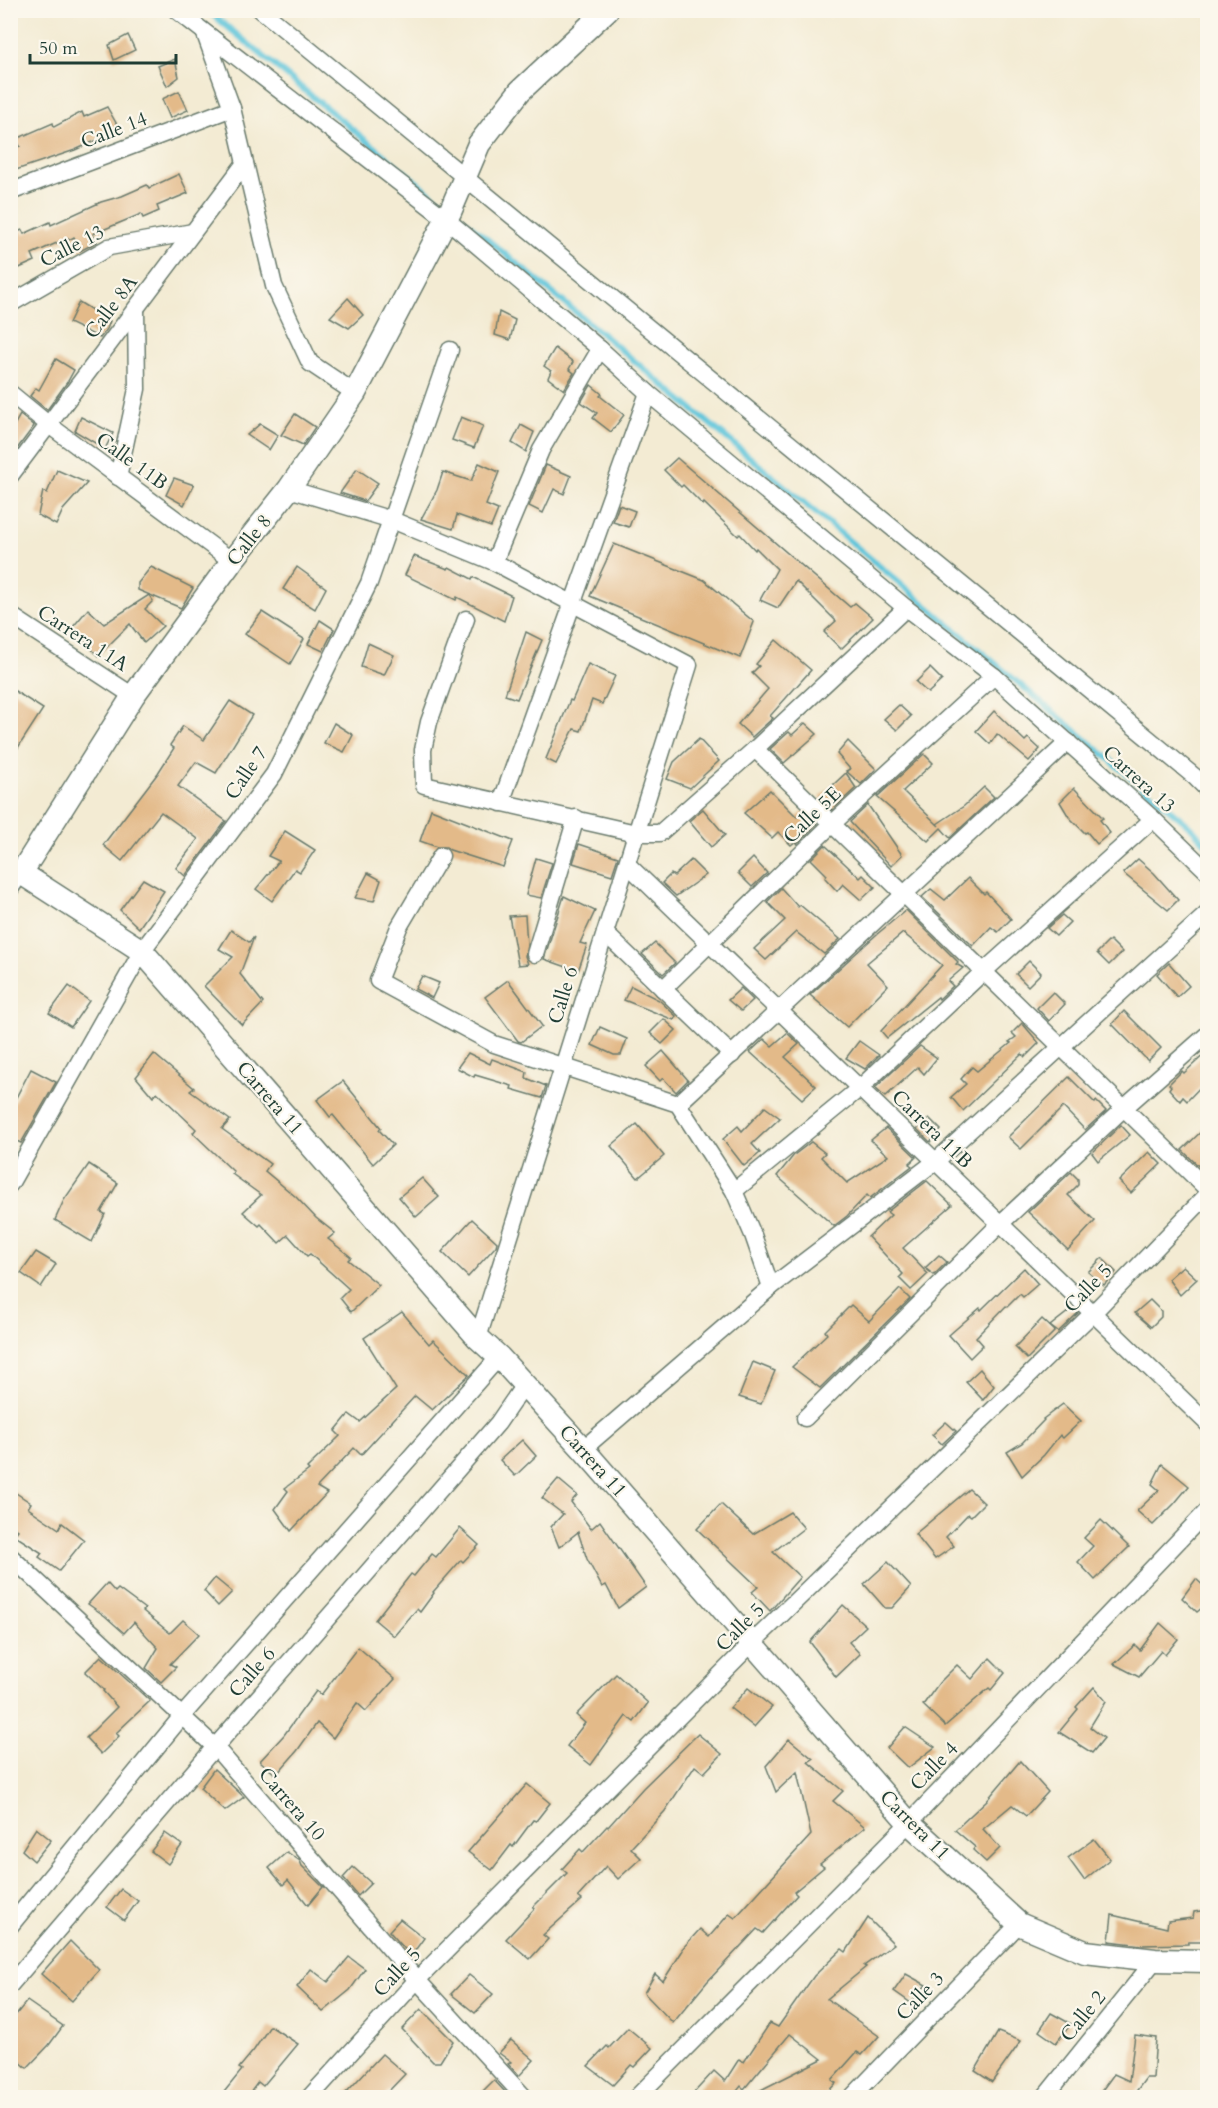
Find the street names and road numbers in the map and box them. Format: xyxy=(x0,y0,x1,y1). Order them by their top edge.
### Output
street label: Calle 14 xyxy=(77,105,151,155)
street label: Calle 13 xyxy=(35,218,109,274)
street label: Calle 8A xyxy=(78,269,144,344)
street label: Calle 11B xyxy=(91,426,173,496)
street label: Calle 8 xyxy=(220,509,278,571)
street label: Carrera 11A xyxy=(32,598,134,678)
street label: Carrera 13 xyxy=(1097,739,1181,819)
street label: Calle 7 xyxy=(218,741,274,805)
street label: Calle 5E xyxy=(777,781,847,849)
street label: Calle 6 xyxy=(541,963,585,1027)
street label: Carrera 11 xyxy=(230,1055,310,1141)
street label: Carrera 11B xyxy=(886,1084,978,1174)
street label: Calle 5 xyxy=(1058,1257,1118,1319)
street label: Carrera 11 xyxy=(553,1419,633,1503)
street label: Calle 5 xyxy=(710,1597,770,1657)
street label: Calle 6 xyxy=(223,1641,281,1703)
street label: Calle 4 xyxy=(904,1735,964,1797)
street label: Carrera 10 xyxy=(252,1761,332,1847)
street label: Carrera 11 xyxy=(874,1784,956,1866)
street label: Calle 5 xyxy=(367,1941,427,2003)
street label: Calle 3 xyxy=(890,1965,950,2027)
street label: Calle 2 xyxy=(1054,1985,1112,2047)

